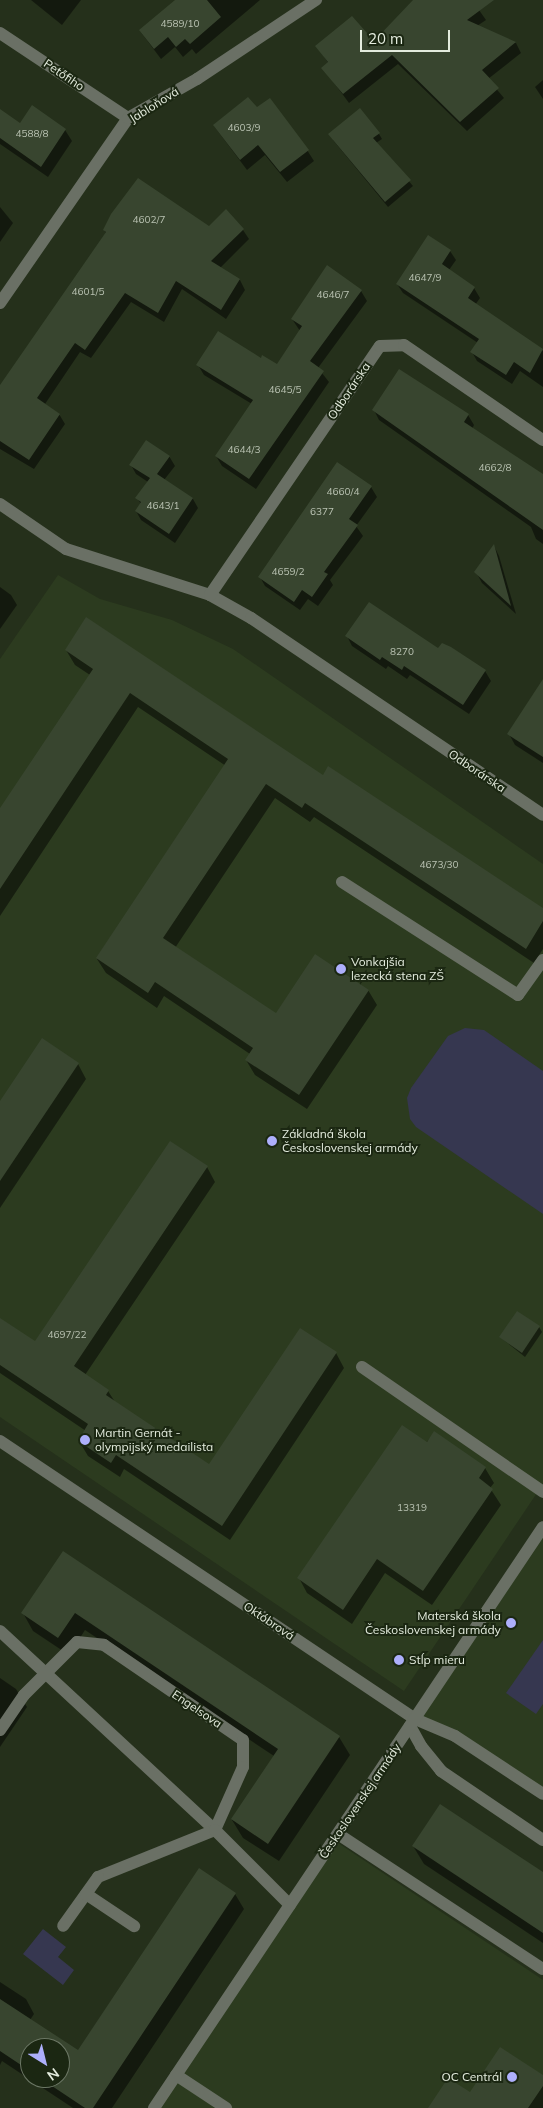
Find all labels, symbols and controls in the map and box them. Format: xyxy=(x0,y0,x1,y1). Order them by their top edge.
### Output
house number: 4589/10 xyxy=(161,18,199,30)
scale bar xyxy=(363,20,453,52)
text: 20 m xyxy=(368,29,403,48)
street label: Petőfiho xyxy=(41,56,87,94)
street label: Jabloňová xyxy=(127,84,181,126)
house number: 4603/9 xyxy=(228,122,260,134)
house number: 4588/8 xyxy=(16,128,48,140)
house number: 4602/7 xyxy=(133,214,165,226)
house number: 4647/9 xyxy=(409,272,441,284)
house number: 4601/5 xyxy=(72,286,104,298)
house number: 4646/7 xyxy=(317,289,349,301)
street label: Odborárska xyxy=(325,360,373,422)
house number: 4645/5 xyxy=(269,384,301,396)
house number: 4644/3 xyxy=(228,444,260,456)
house number: 4662/8 xyxy=(479,462,511,474)
house number: 4660/4 xyxy=(327,486,359,498)
house number: 4643/1 xyxy=(147,500,179,512)
house number: 6377 xyxy=(310,506,334,518)
house number: 4659/2 xyxy=(272,566,304,578)
house number: 8270 xyxy=(390,646,414,658)
street label: Odborárska xyxy=(446,747,508,795)
house number: 4673/30 xyxy=(420,859,458,871)
place label: Vonkajšia lezecká stena ZŠ xyxy=(351,955,444,983)
marker: Vonkajšia lezecká stena ZŠ xyxy=(335,963,347,975)
place label: Základná škola Československej armády xyxy=(282,1127,418,1155)
marker: Základná škola Československej armády xyxy=(266,1135,278,1147)
house number: 4697/22 xyxy=(48,1329,86,1341)
place label: Martin Gernát - olympijský medailista xyxy=(95,1426,213,1454)
marker: Martin Gernát - olympijský medailista xyxy=(79,1434,91,1446)
house number: 13319 xyxy=(397,1502,427,1514)
street label: Októbrová xyxy=(241,1599,297,1643)
place label: Materská škola Československej armády xyxy=(365,1609,501,1637)
marker: Materská škola Československej armády xyxy=(505,1617,517,1629)
place label: Stĺp mieru xyxy=(409,1653,465,1667)
marker: Stĺp mieru xyxy=(393,1654,405,1666)
street label: Engelsova xyxy=(169,1687,225,1731)
street label: Československej armády xyxy=(316,1741,404,1861)
north arrow xyxy=(20,2038,70,2088)
text: N xyxy=(44,2064,63,2085)
place label: OC Centrál xyxy=(441,2070,502,2084)
marker: OC Centrál xyxy=(506,2071,518,2083)

